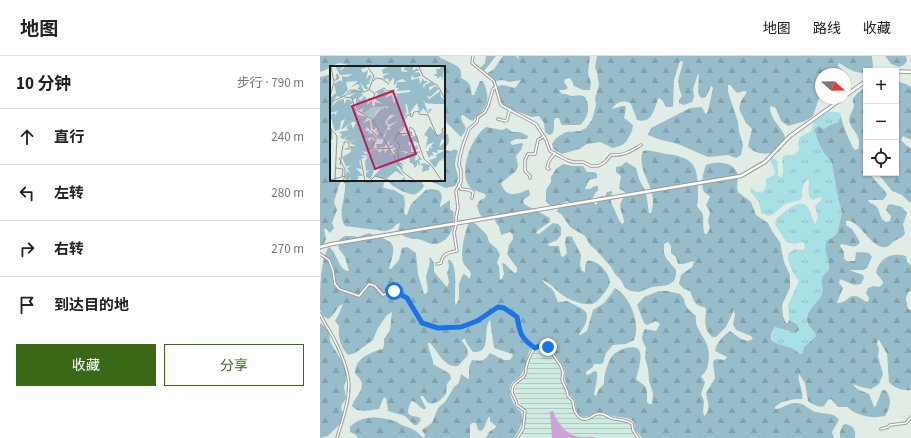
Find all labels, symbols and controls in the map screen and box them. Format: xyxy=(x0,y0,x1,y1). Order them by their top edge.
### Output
text: 地图 xyxy=(20,16,58,43)
text: 地图 xyxy=(763,19,791,39)
text: 路线 xyxy=(813,19,841,39)
text: 收藏 xyxy=(863,19,891,39)
inset map xyxy=(330,66,445,181)
north arrow xyxy=(815,68,851,104)
map controls xyxy=(863,68,899,176)
button: + xyxy=(863,68,899,104)
text: 10 分钟 xyxy=(16,72,71,96)
text: 步行 · 790 m xyxy=(237,74,304,92)
button: − xyxy=(863,104,899,140)
icon: ahead xyxy=(16,126,38,148)
text: 直行 xyxy=(54,127,84,148)
text: 240 m xyxy=(271,128,304,146)
button: locate xyxy=(863,140,899,176)
icon: left xyxy=(16,182,38,204)
text: 左转 xyxy=(54,183,84,204)
text: 280 m xyxy=(271,184,304,202)
icon: right xyxy=(16,238,38,260)
text: 右转 xyxy=(54,239,84,260)
text: 270 m xyxy=(271,240,304,258)
route start xyxy=(385,282,403,300)
icon: arrive xyxy=(16,294,38,316)
text: 到达目的地 xyxy=(54,295,129,316)
route end xyxy=(539,338,557,356)
button: 收藏 xyxy=(16,344,156,386)
button: 分享 xyxy=(164,344,304,386)

